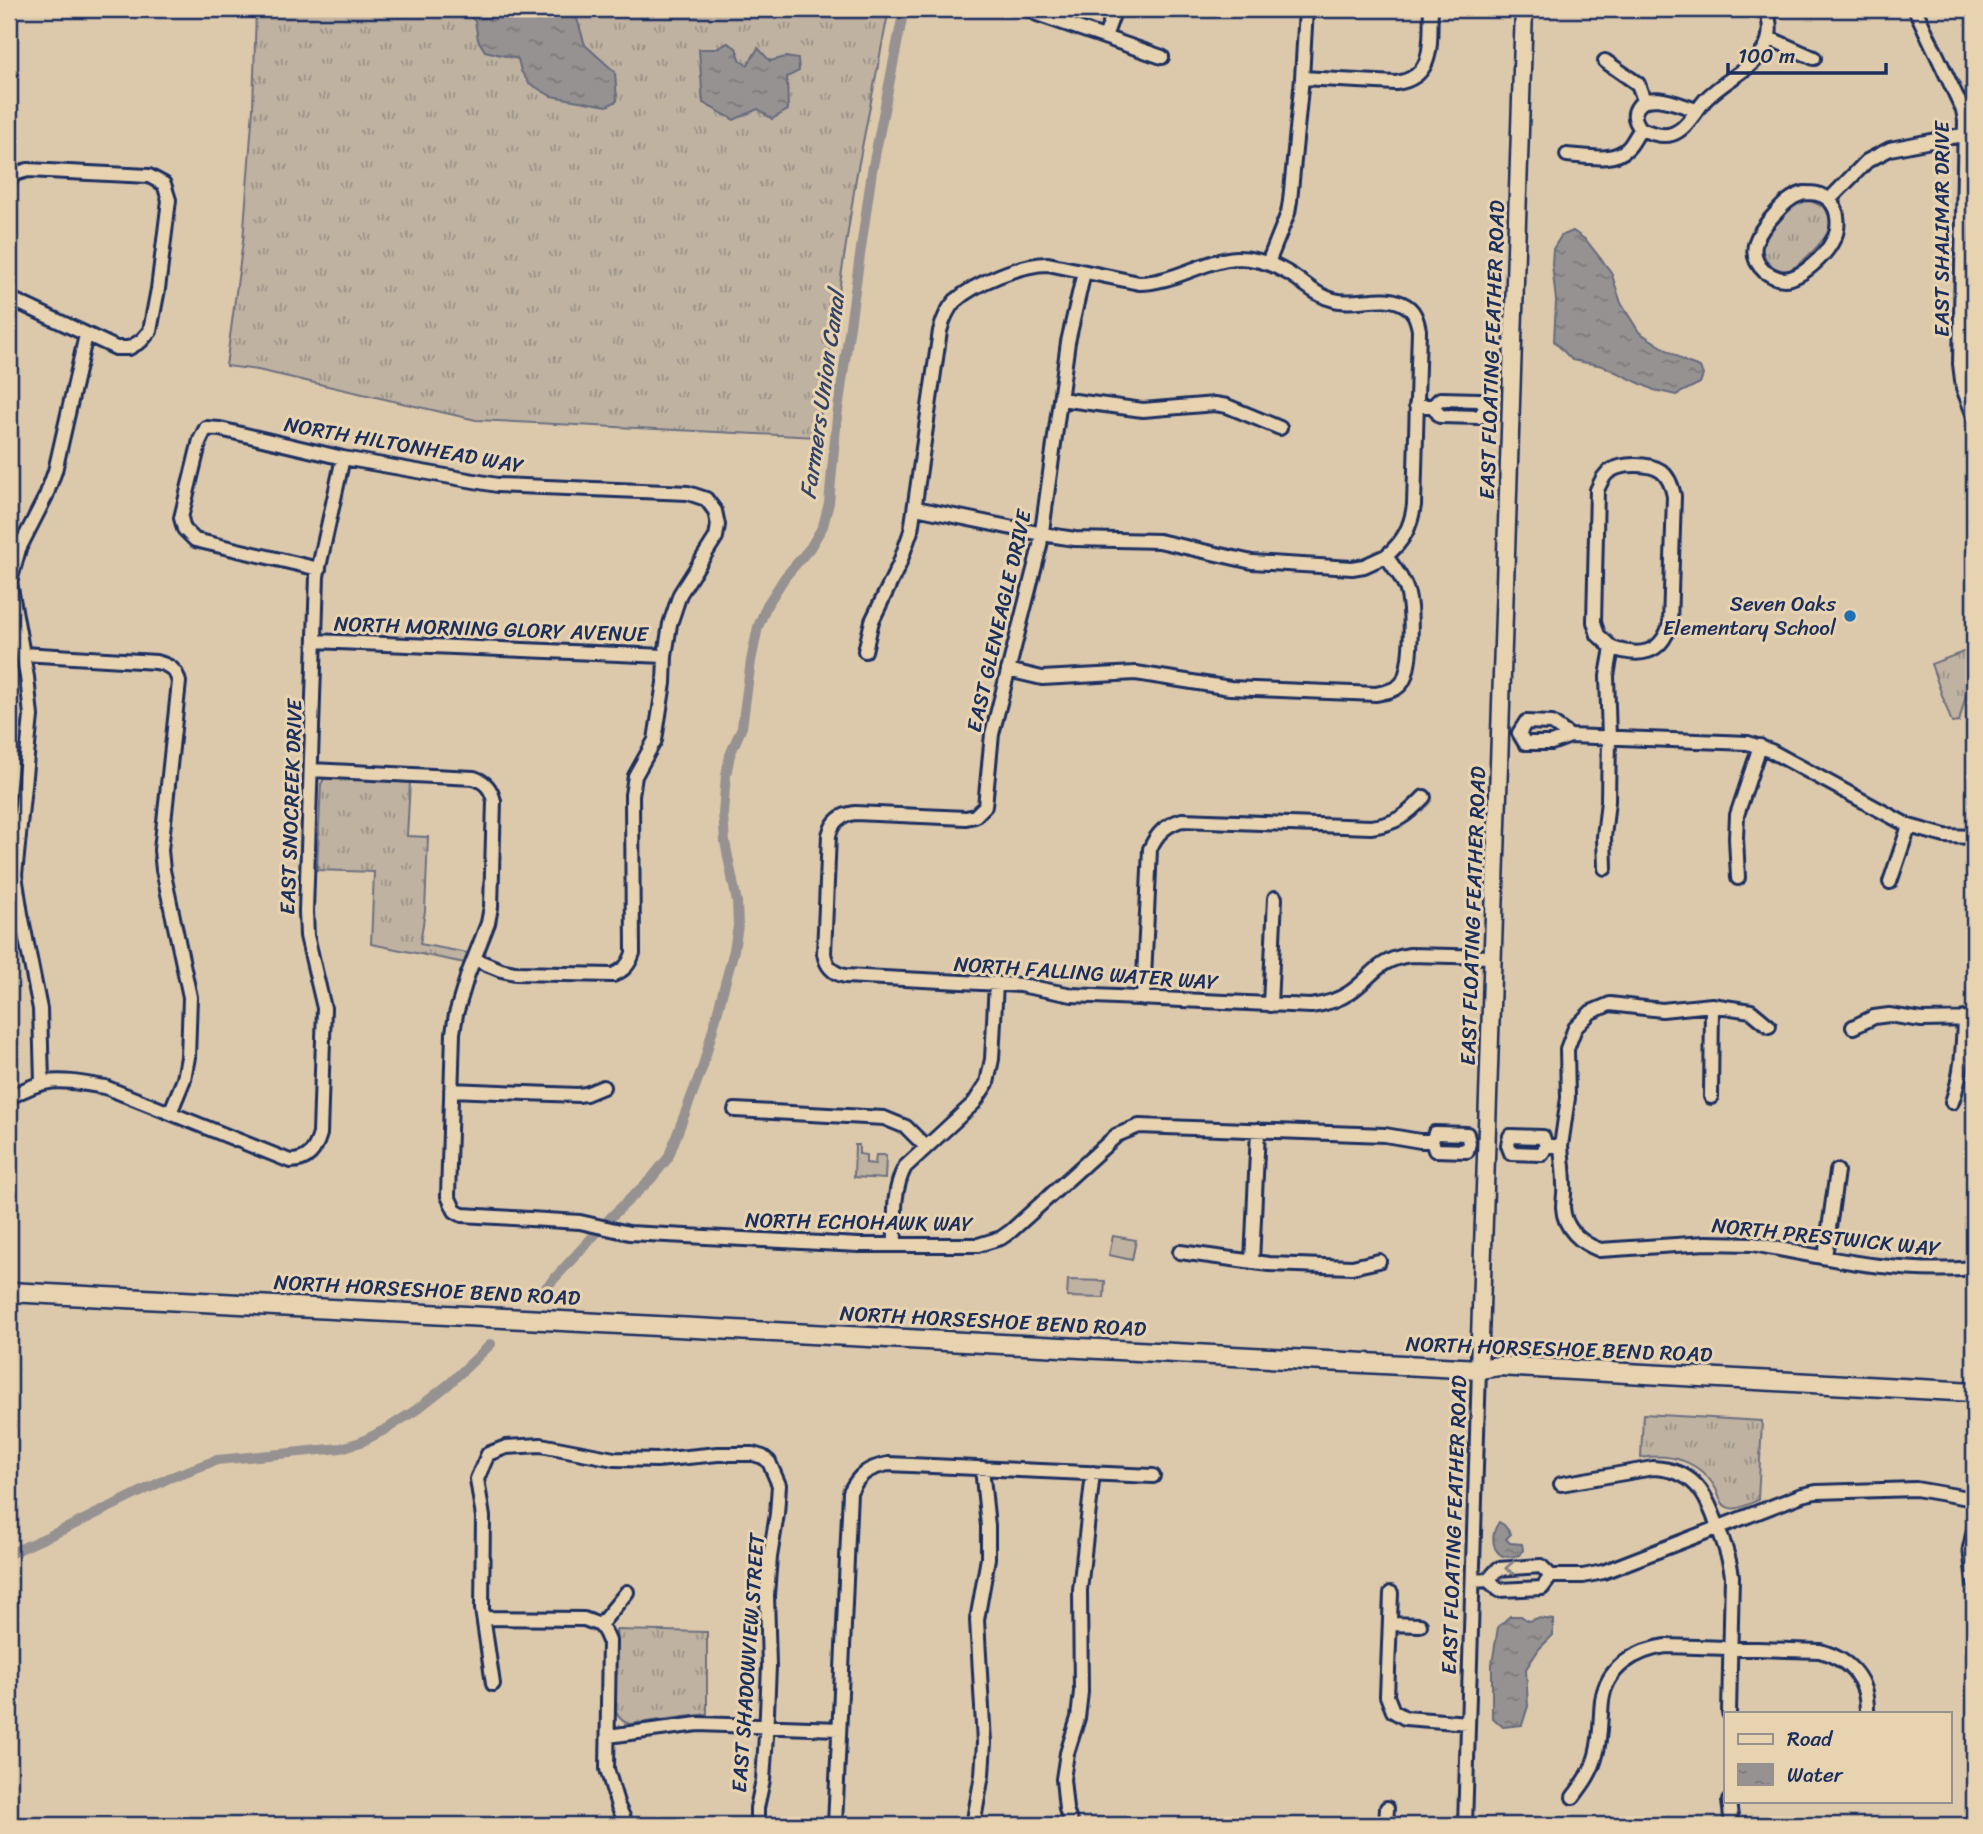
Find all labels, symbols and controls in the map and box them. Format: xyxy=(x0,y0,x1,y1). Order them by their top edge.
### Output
scale bar xyxy=(1728,32,1885,76)
text: 100 m xyxy=(1738,37,1795,75)
street label: EAST SHALIMAR DRIVE xyxy=(1923,120,1961,337)
street label: EAST FLOATING FEATHER ROAD xyxy=(1468,199,1516,500)
water label: Farmers Union Canal xyxy=(788,283,858,502)
street label: NORTH HILTONHEAD WAY xyxy=(281,405,527,485)
street label: EAST GLENEAGLE DRIVE xyxy=(955,505,1043,736)
place label: Seven Oaks Elementary School xyxy=(1663,585,1837,647)
street label: NORTH MORNING GLORY AVENUE xyxy=(333,605,650,654)
marker: Seven Oaks Elementary School xyxy=(1842,608,1858,624)
street label: EAST SNOCREEK DRIVE xyxy=(268,697,314,916)
street label: EAST FLOATING FEATHER ROAD xyxy=(1449,765,1497,1066)
street label: NORTH FALLING WATER WAY xyxy=(953,945,1221,1001)
street label: NORTH ECHOHAWK WAY xyxy=(745,1201,975,1243)
street label: NORTH PRESTWICK WAY xyxy=(1710,1206,1943,1268)
street label: NORTH HORSESHOE BEND ROAD xyxy=(273,1263,581,1317)
street label: NORTH HORSESHOE BEND ROAD xyxy=(839,1294,1147,1348)
street label: NORTH HORSESHOE BEND ROAD xyxy=(1405,1325,1713,1373)
street label: EAST FLOATING FEATHER ROAD xyxy=(1430,1374,1478,1675)
street label: EAST SHADOWVIEW STREET xyxy=(720,1531,776,1794)
one-way arrow xyxy=(1505,1560,1516,1575)
legend xyxy=(1724,1712,1952,1802)
text: Road xyxy=(1787,1720,1834,1758)
text: Water xyxy=(1787,1756,1844,1794)

